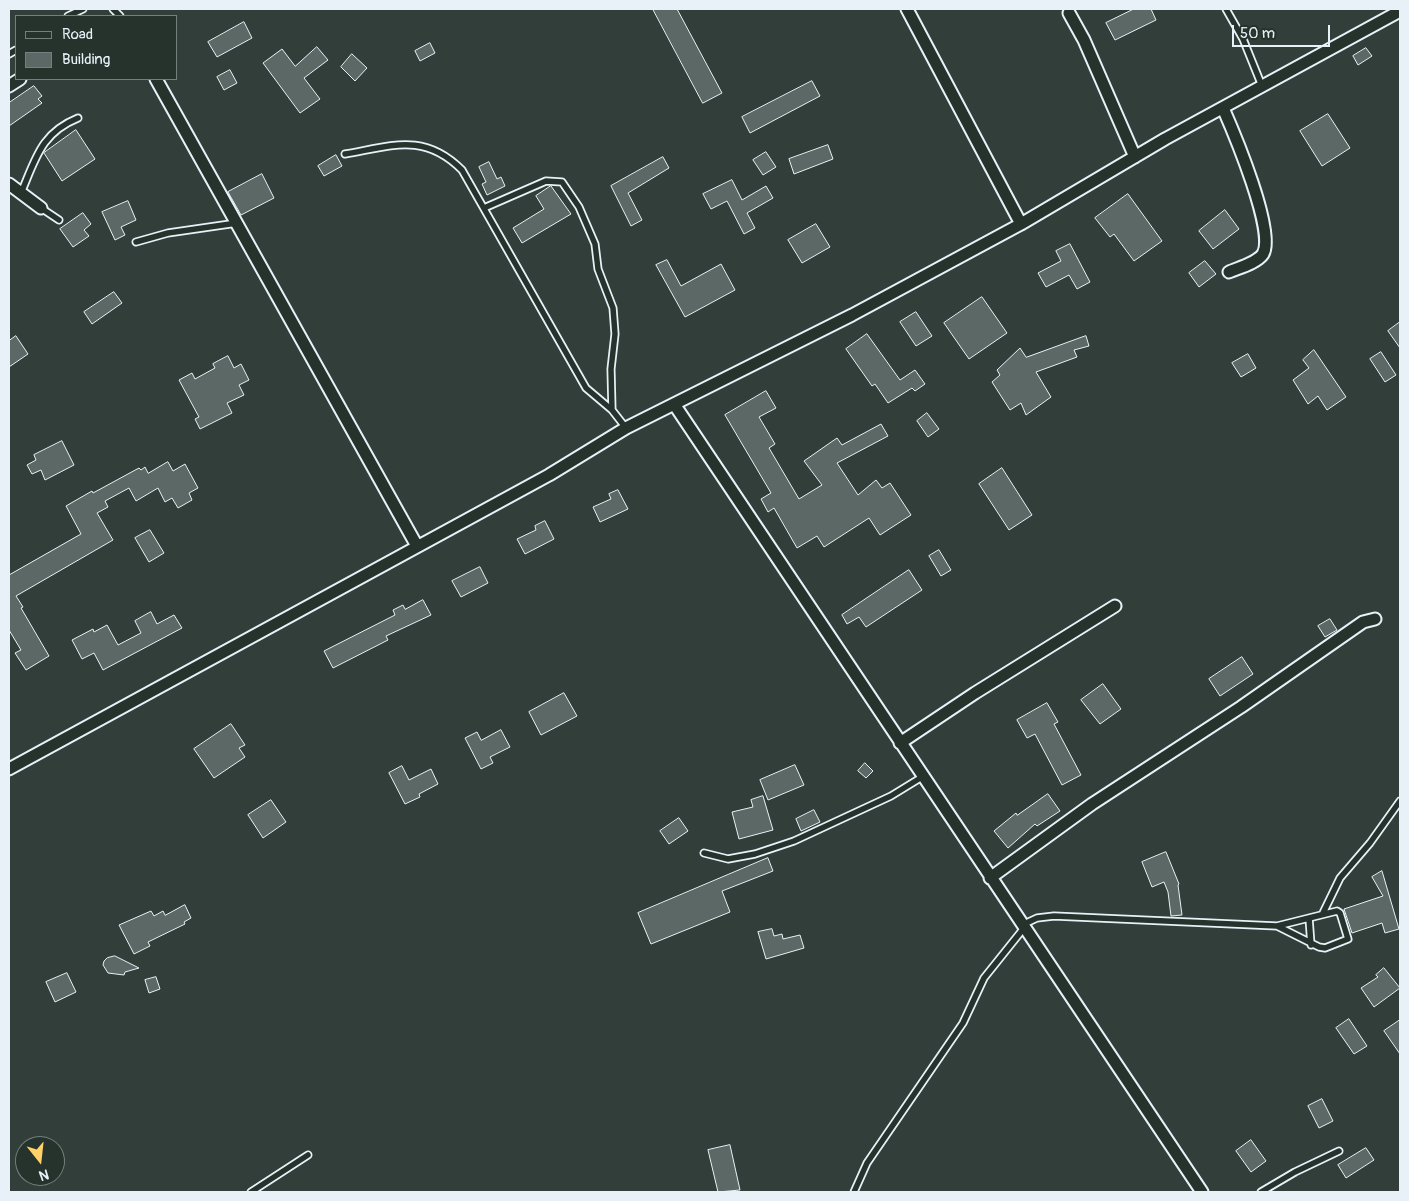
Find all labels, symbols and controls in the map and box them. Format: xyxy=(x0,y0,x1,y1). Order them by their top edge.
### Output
legend xyxy=(15,15,178,80)
scale bar xyxy=(1234,15,1332,47)
text: 50 m xyxy=(1240,24,1275,43)
text: Road xyxy=(62,25,93,44)
text: Building xyxy=(62,50,110,69)
north arrow xyxy=(15,1136,65,1186)
text: N xyxy=(37,1165,51,1184)

